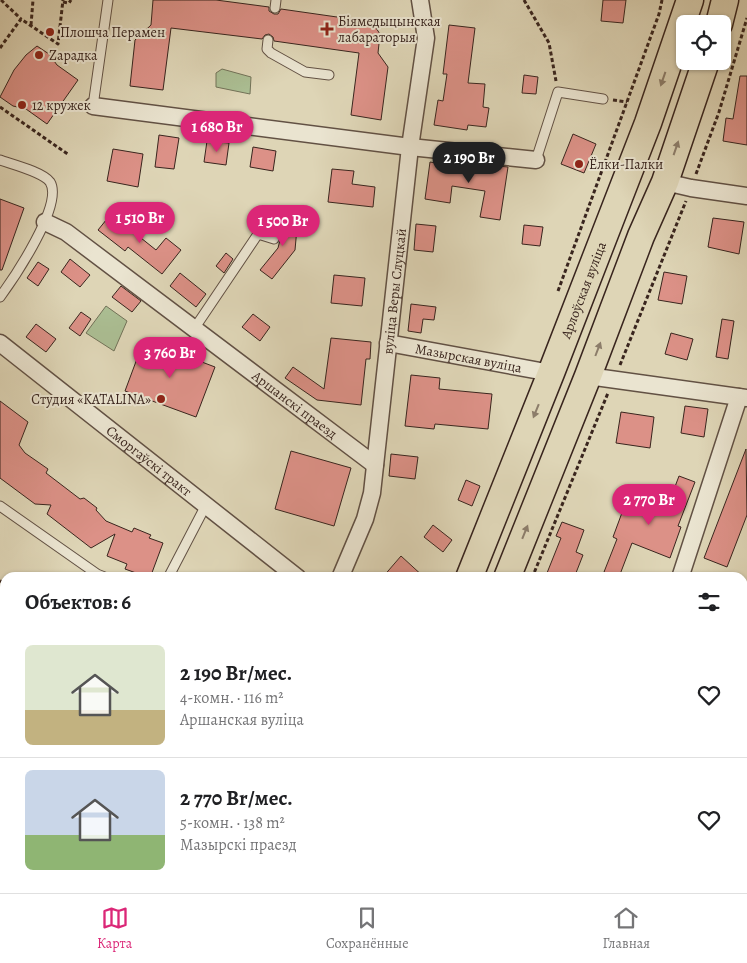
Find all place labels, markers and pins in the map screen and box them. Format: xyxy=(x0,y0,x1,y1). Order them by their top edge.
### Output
place label: Біямедыцынская лабараторыя xyxy=(338,12,441,47)
marker: Біямедыцынская лабараторыя xyxy=(320,22,334,36)
place label: Плошча Перамен xyxy=(60,23,165,42)
marker: Плошча Перамен xyxy=(44,26,56,38)
place label: Zарадка xyxy=(49,46,98,65)
marker: Zарадка xyxy=(33,49,45,61)
place label: 12 кружек xyxy=(32,96,91,115)
marker: 12 кружек xyxy=(16,99,28,111)
pin: 1 680 Br xyxy=(165,110,269,153)
pin: 2 190 Br xyxy=(417,142,521,184)
place label: Ёлки-Палки xyxy=(589,155,663,174)
marker: Ёлки-Палки xyxy=(573,158,585,170)
pin: 1 510 Br xyxy=(88,202,192,244)
pin: 1 500 Br xyxy=(231,204,335,247)
pin: 3 760 Br xyxy=(118,336,222,379)
place label: Студия «KATALINA» xyxy=(31,390,151,409)
marker: Студия «KATALINA» xyxy=(155,393,167,405)
pin: 2 770 Br xyxy=(597,484,701,526)

